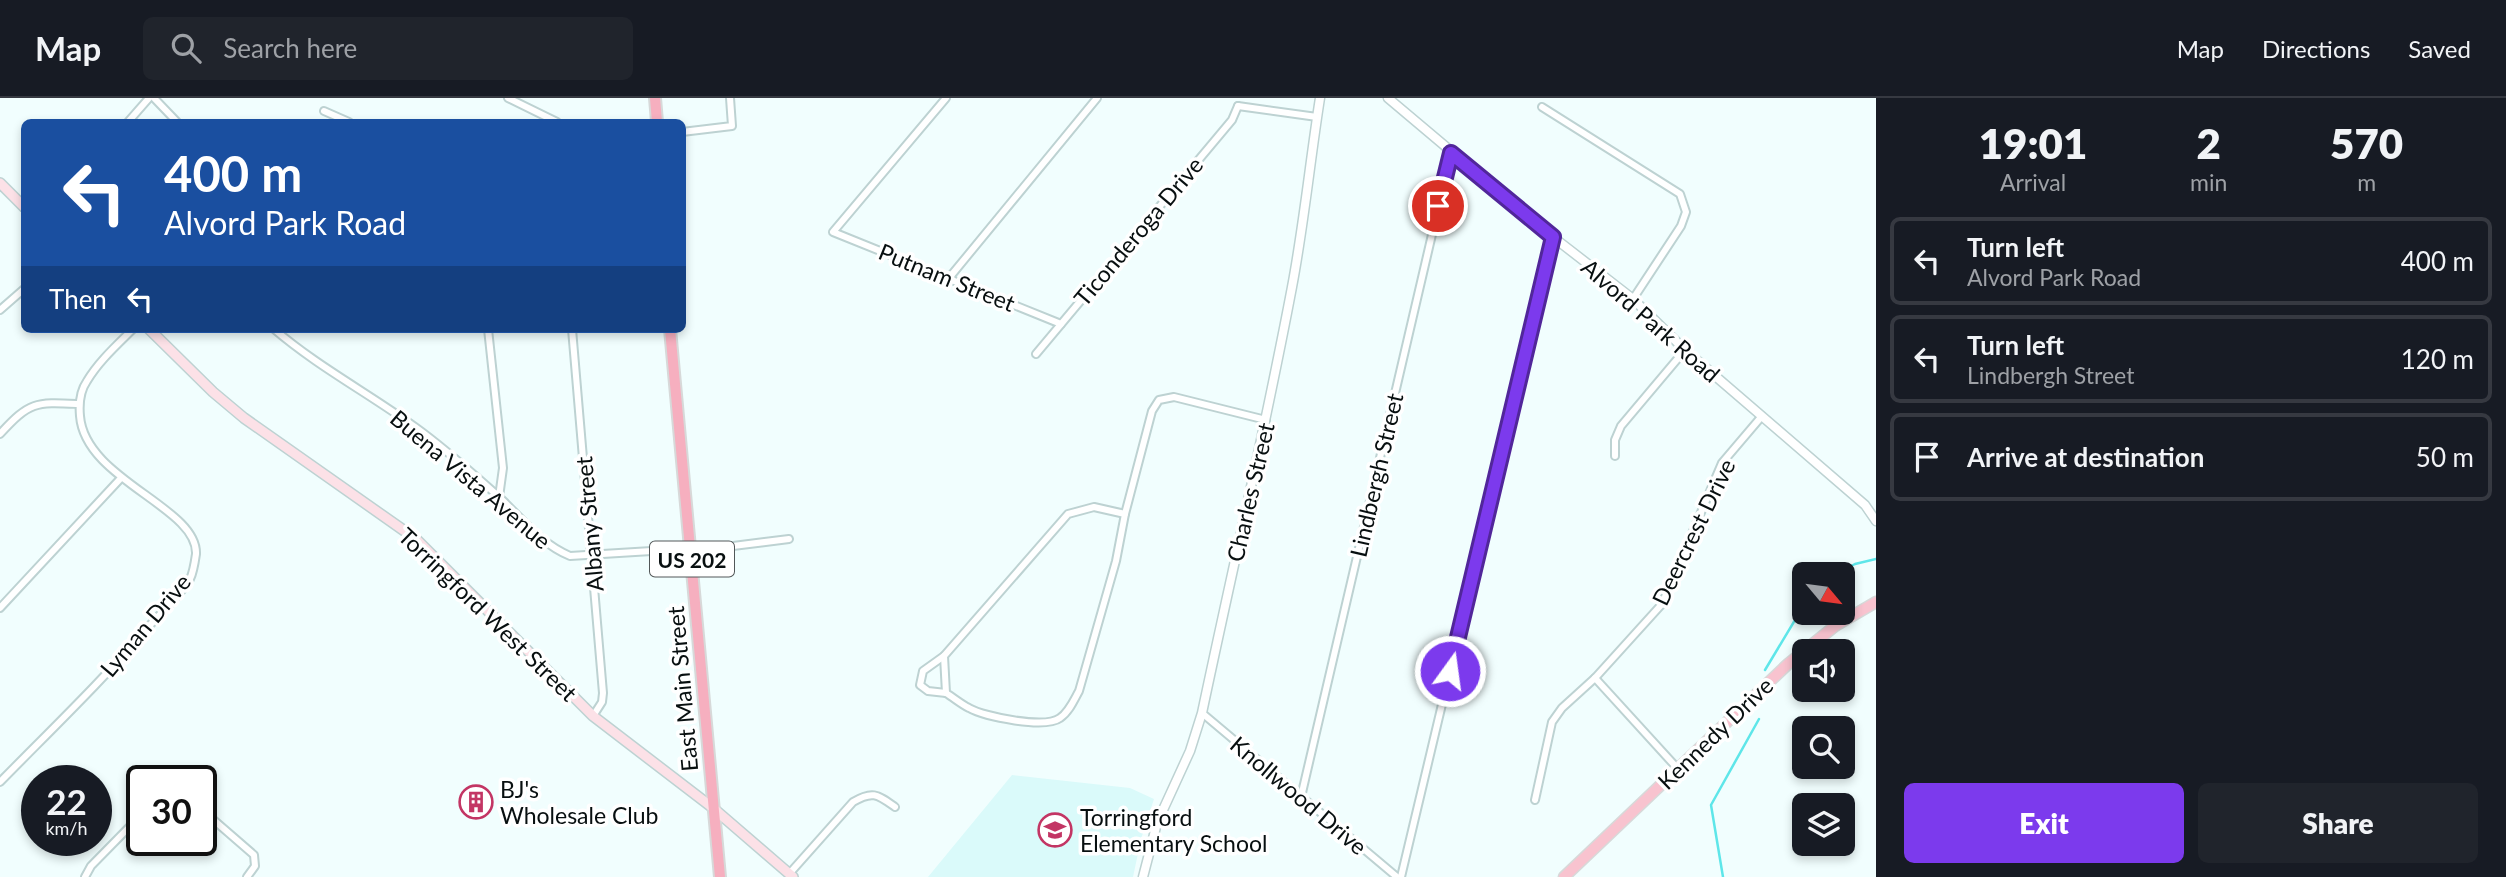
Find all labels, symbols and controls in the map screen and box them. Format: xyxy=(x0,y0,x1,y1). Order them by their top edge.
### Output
search box xyxy=(143,17,633,80)
text: Map xyxy=(35,28,101,68)
icon: search xyxy=(167,29,205,67)
text: Search here xyxy=(223,32,357,64)
text: Map xyxy=(2177,34,2224,63)
text: Directions xyxy=(2262,34,2370,63)
text: Saved xyxy=(2408,34,2471,63)
text: 19:01 xyxy=(1979,118,2087,168)
text: 2 xyxy=(2197,118,2221,168)
text: 570 xyxy=(2330,118,2403,168)
text: 400 m xyxy=(164,144,302,202)
icon: left xyxy=(49,147,140,238)
street label: Ticonderoga Drive xyxy=(1068,151,1208,311)
text: Arrival xyxy=(2000,168,2066,196)
text: min xyxy=(2190,168,2227,196)
text: m xyxy=(2357,168,2376,196)
pin xyxy=(1408,176,1468,236)
icon: arrive xyxy=(1419,187,1457,225)
text: Alvord Park Road xyxy=(164,203,406,242)
text: Turn left xyxy=(1967,231,2064,263)
street label: Putnam Street xyxy=(875,237,1020,317)
icon: left xyxy=(1908,242,1946,280)
text: 400 m xyxy=(2401,245,2474,277)
street label: Alvord Park Road xyxy=(1576,252,1726,388)
text: Alvord Park Road xyxy=(1967,263,2141,291)
icon: left xyxy=(121,280,159,318)
text: Then xyxy=(49,283,107,315)
text: Turn left xyxy=(1967,329,2064,361)
icon: left xyxy=(1908,340,1946,378)
text: 120 m xyxy=(2401,343,2474,375)
text: Lindbergh Street xyxy=(1967,361,2134,389)
street label: Lindbergh Street xyxy=(1344,390,1409,560)
street label: Buena Vista Avenue xyxy=(385,404,557,554)
street label: Charles Street xyxy=(1220,419,1280,564)
icon: arrive xyxy=(1908,438,1946,476)
text: Arrive at destination xyxy=(1967,441,2204,473)
text: 50 m xyxy=(2416,441,2474,473)
street label: Deercrest Drive xyxy=(1645,454,1741,610)
street label: Albany Street xyxy=(569,455,609,593)
street label: Torringford West Street xyxy=(393,522,584,707)
road number: US 202 xyxy=(650,542,734,576)
north arrow xyxy=(1792,562,1855,625)
map controls xyxy=(1792,562,1855,856)
street label: Lyman Drive xyxy=(94,568,196,682)
street label: East Main Street xyxy=(661,604,703,773)
position arrow xyxy=(1413,634,1487,708)
button: sound xyxy=(1792,639,1855,702)
street label: Kennedy Drive xyxy=(1652,671,1778,795)
button: search xyxy=(1792,716,1855,779)
street label: Knollwood Drive xyxy=(1225,730,1373,860)
speed limit sign: 30 xyxy=(126,765,217,856)
place label: BJ's Wholesale Club xyxy=(500,775,659,829)
text: 22 xyxy=(46,780,87,822)
building icon: BJ's Wholesale Club xyxy=(457,783,495,821)
button: Exit xyxy=(1904,783,2184,863)
button: Share xyxy=(2198,783,2478,863)
button: layers xyxy=(1792,793,1855,856)
place label: Torringford Elementary School xyxy=(1080,803,1267,857)
school or university icon: Torringford Elementary School xyxy=(1036,811,1074,849)
text: km/h xyxy=(45,817,88,839)

